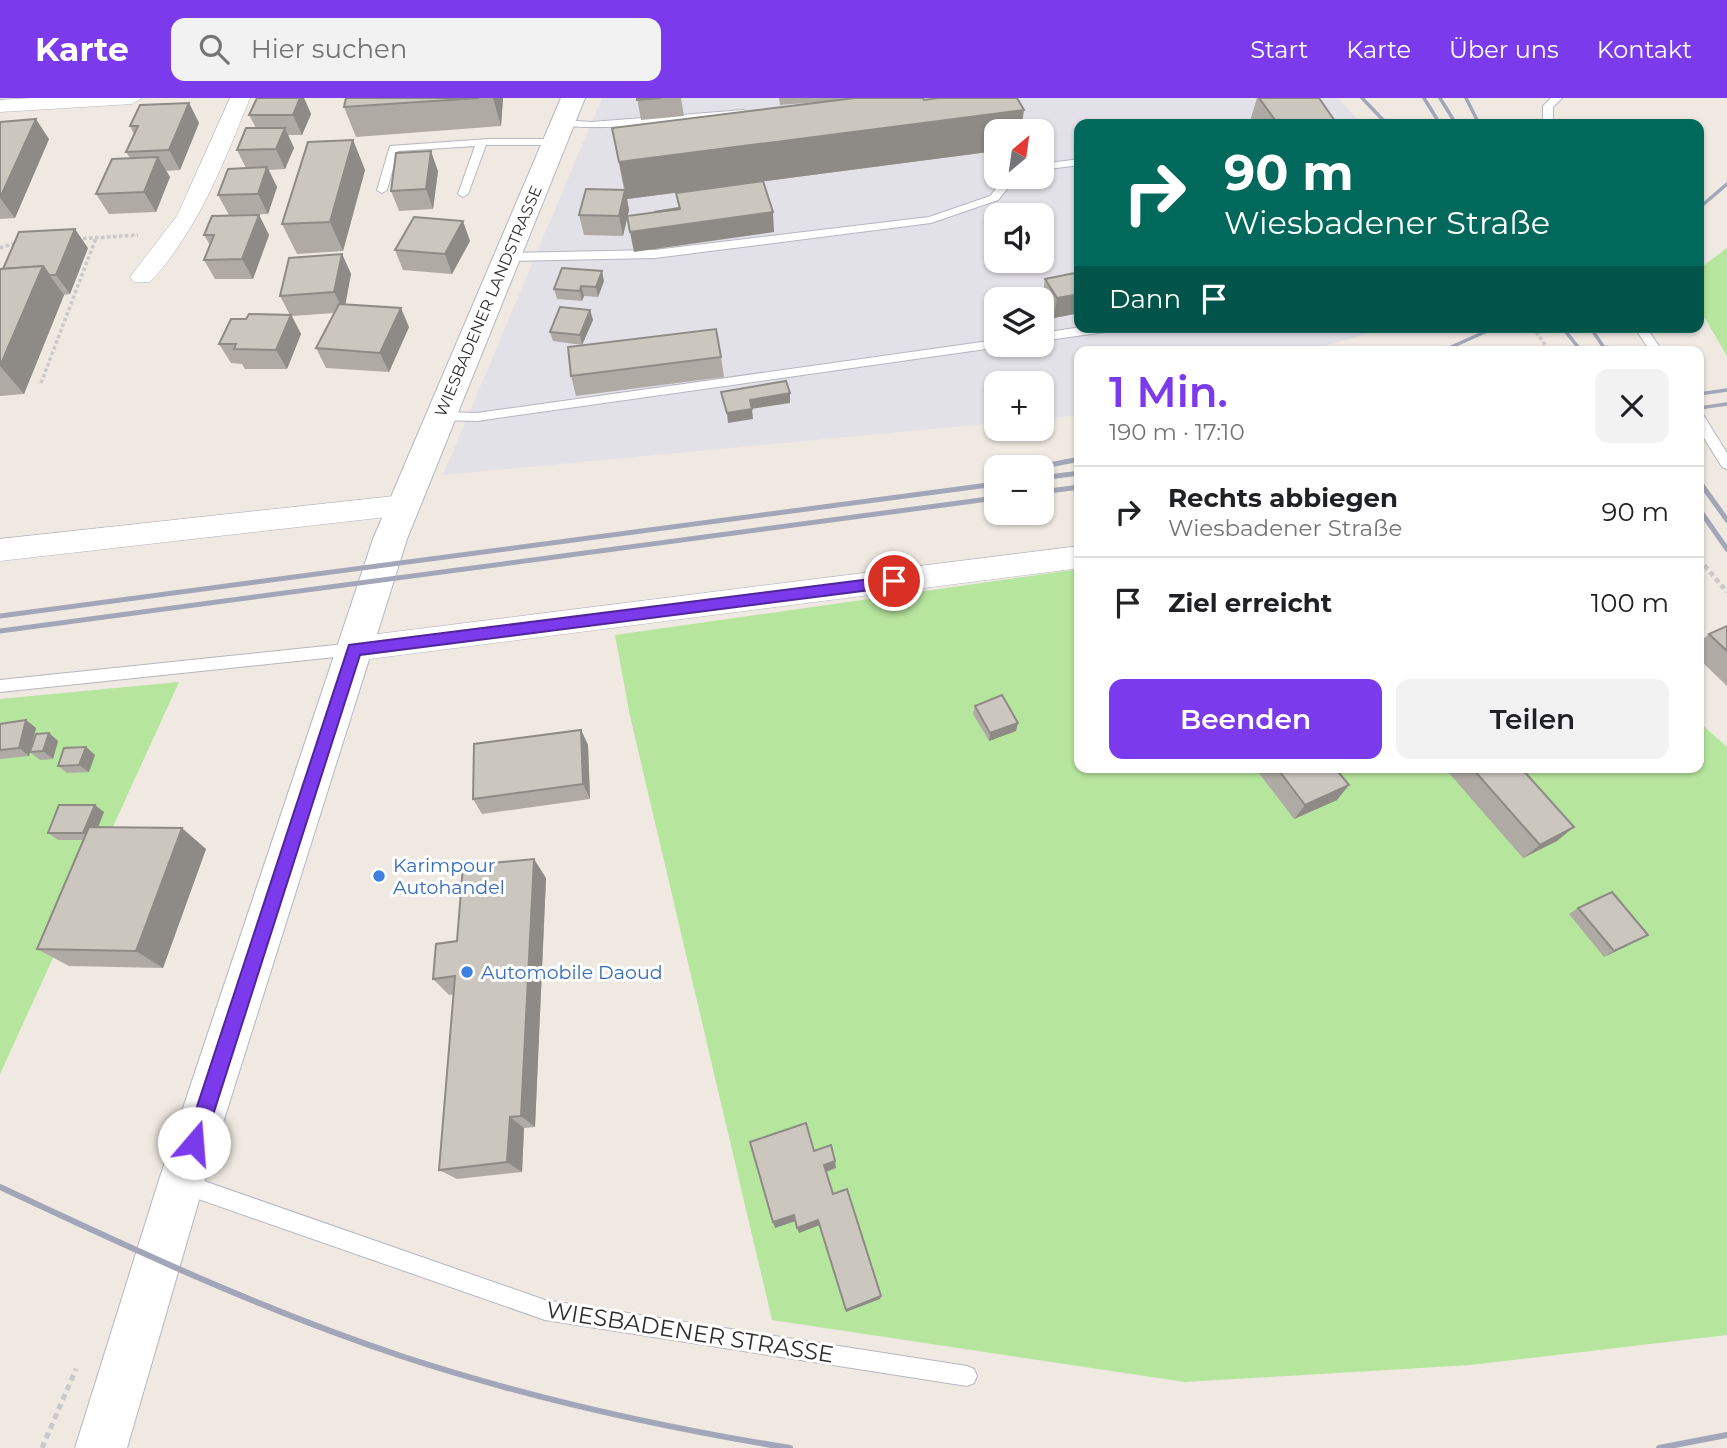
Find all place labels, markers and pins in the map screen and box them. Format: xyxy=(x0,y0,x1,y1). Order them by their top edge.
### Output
pin xyxy=(864,551,924,611)
place label: Karimpour Autohandel xyxy=(393,854,505,899)
marker: Karimpour Autohandel xyxy=(371,868,387,884)
place label: Automobile Daoud xyxy=(481,961,663,984)
marker: Automobile Daoud xyxy=(459,964,475,980)

